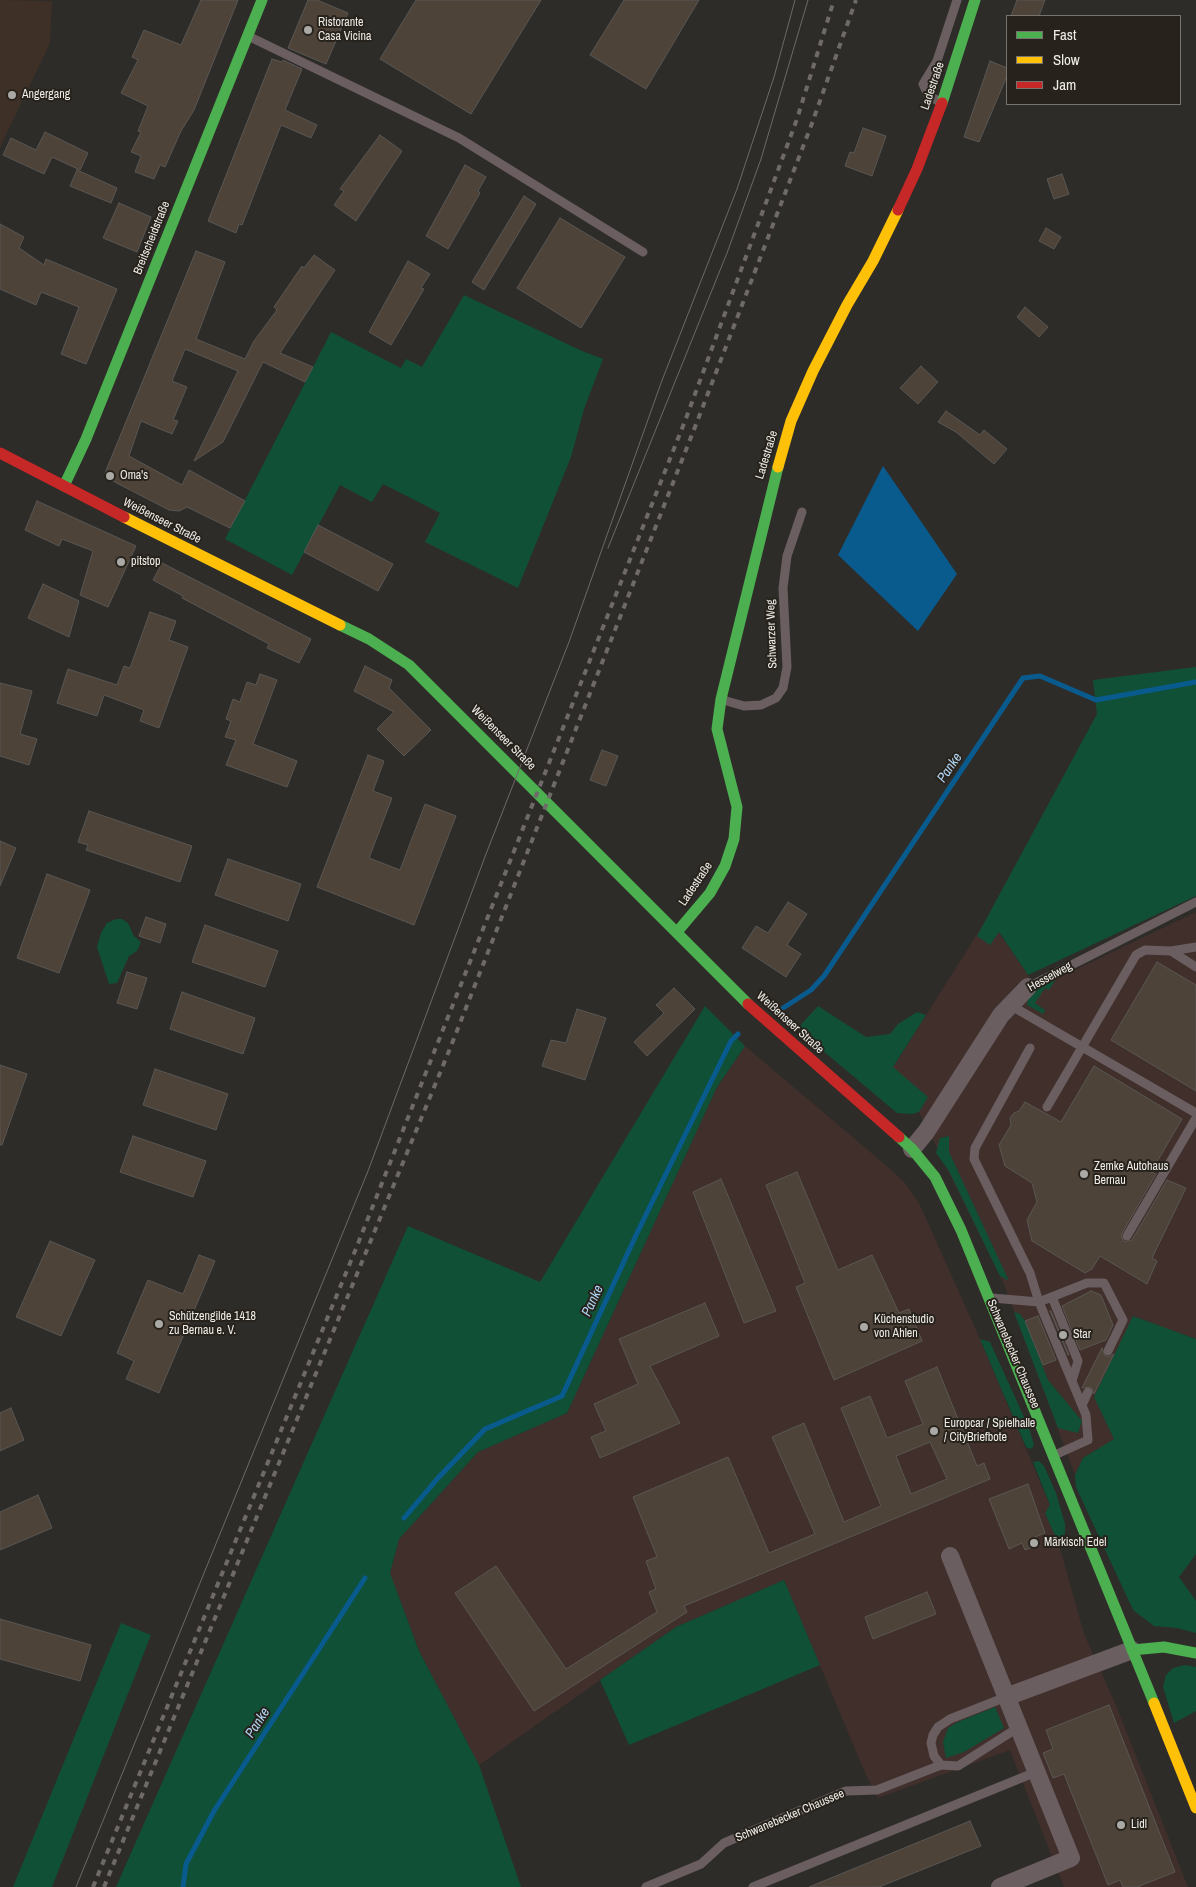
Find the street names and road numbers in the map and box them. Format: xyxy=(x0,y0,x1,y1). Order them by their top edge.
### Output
street label: Ladestraße xyxy=(918,60,948,112)
street label: Breitscheidstraße xyxy=(131,199,173,277)
street label: Ladestraße xyxy=(753,429,781,481)
street label: Weißenseer Straße xyxy=(121,495,203,547)
street label: Schwarzer Weg xyxy=(764,599,780,669)
street label: Weißenseer Straße xyxy=(468,703,538,773)
street label: Ladestraße xyxy=(676,859,716,909)
street label: Hesselweg xyxy=(1025,959,1075,995)
street label: Weißenseer Straße xyxy=(753,989,827,1057)
street label: Schwanebecker Chaussee xyxy=(984,1297,1042,1411)
street label: Schwanebecker Chaussee xyxy=(733,1787,847,1845)

